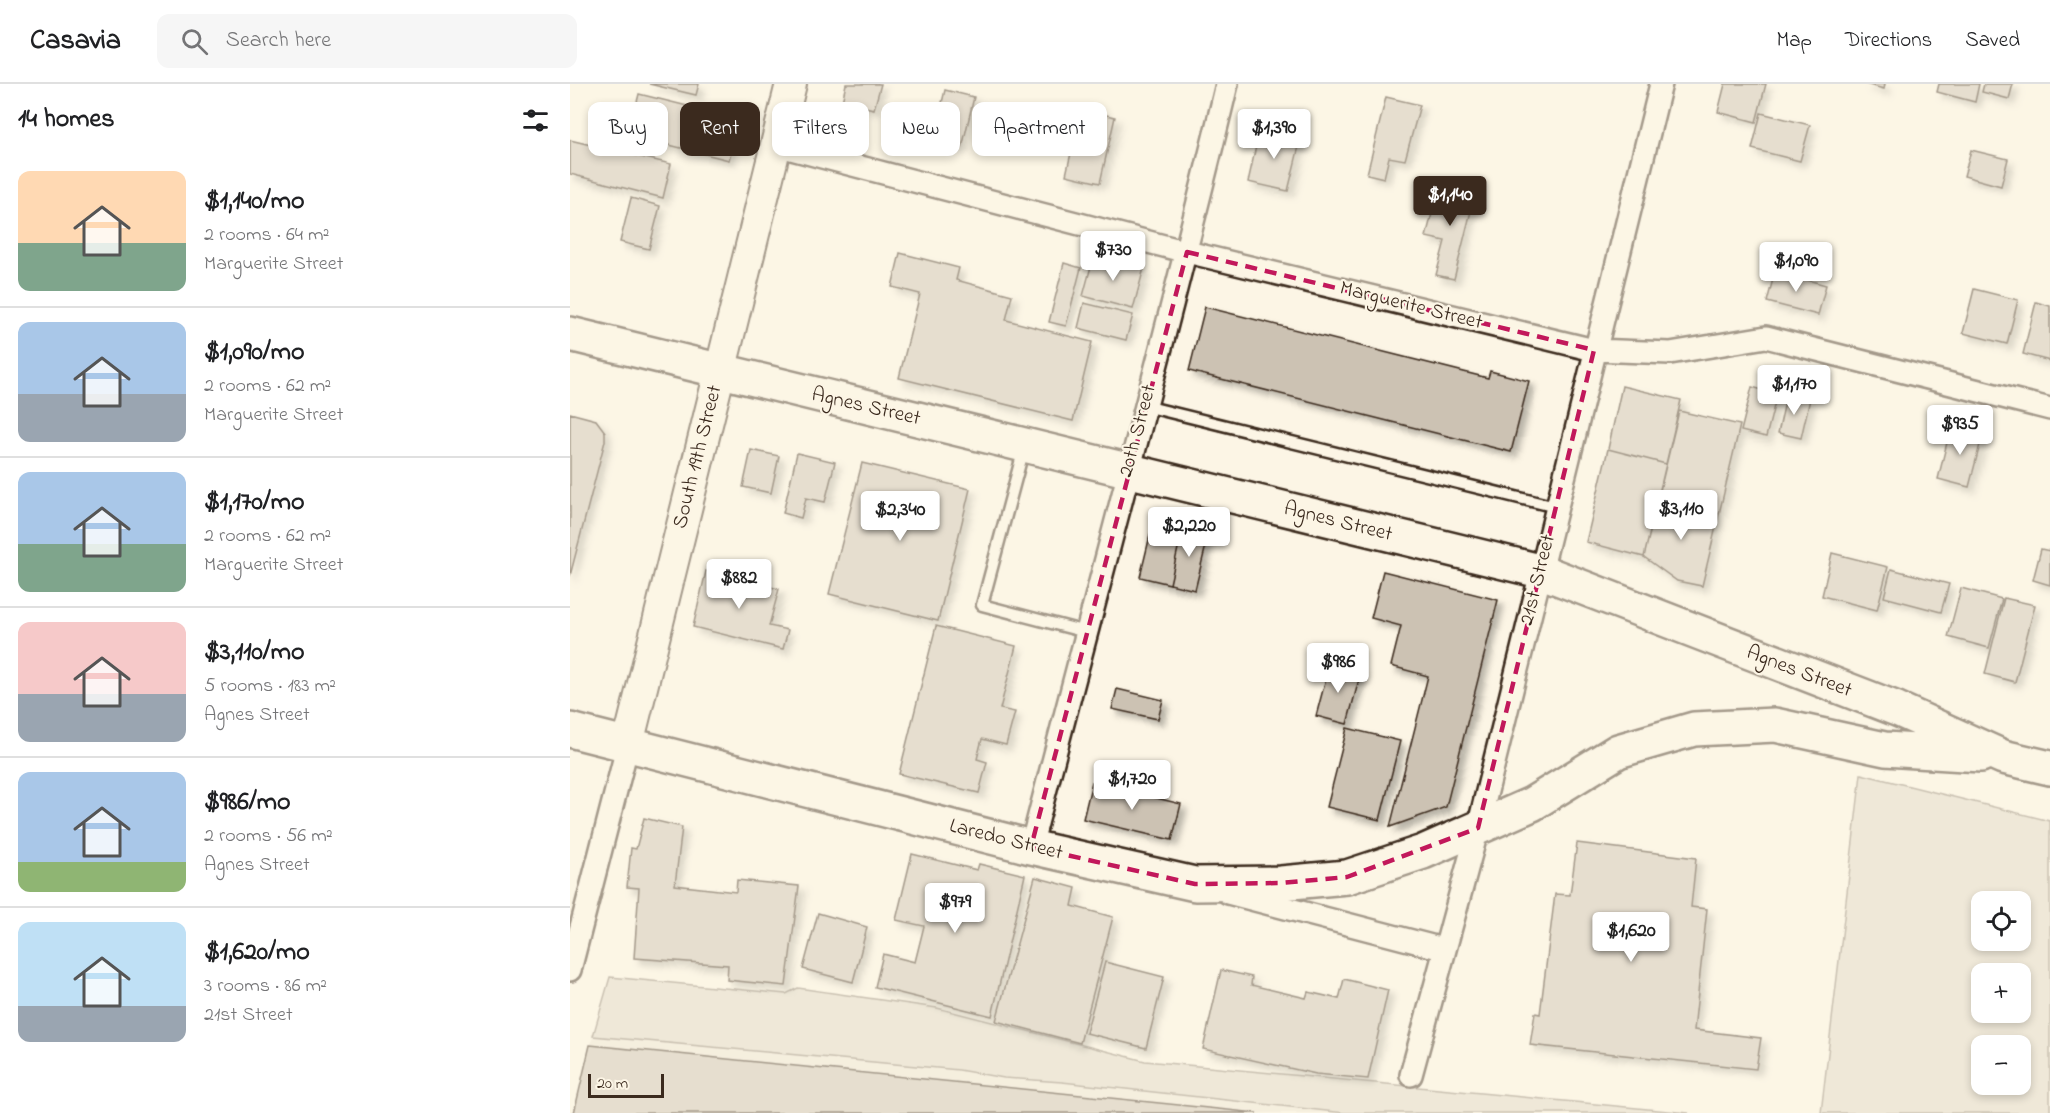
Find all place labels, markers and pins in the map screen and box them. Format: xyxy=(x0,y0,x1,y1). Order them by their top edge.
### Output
pin: $1,390 xyxy=(1225,109,1323,160)
pin: $1,140 xyxy=(1401,176,1499,227)
pin: $730 xyxy=(1077,231,1149,282)
pin: $1,090 xyxy=(1747,242,1845,293)
pin: $1,170 xyxy=(1745,365,1843,416)
pin: $935 xyxy=(1924,405,1996,456)
pin: $3,110 xyxy=(1632,490,1730,541)
pin: $2,340 xyxy=(851,491,949,542)
pin: $2,220 xyxy=(1140,507,1238,558)
pin: $882 xyxy=(703,559,775,610)
pin: $986 xyxy=(1302,643,1374,694)
pin: $1,720 xyxy=(1083,760,1181,811)
pin: $979 xyxy=(919,883,991,934)
pin: $1,620 xyxy=(1582,912,1680,963)

